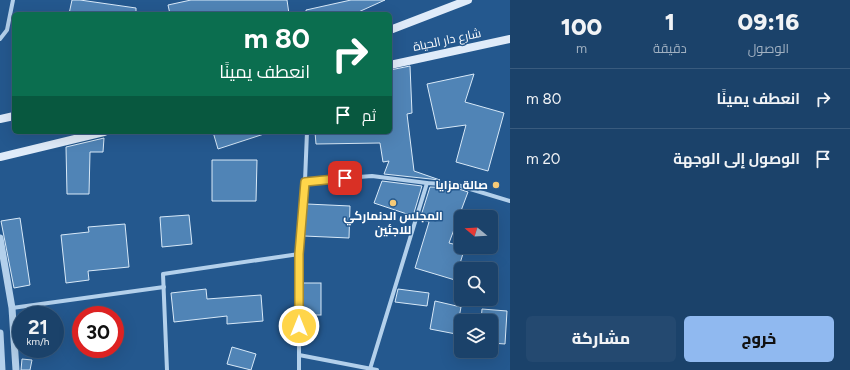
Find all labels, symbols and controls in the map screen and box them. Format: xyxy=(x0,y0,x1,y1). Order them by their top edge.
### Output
text: 1 xyxy=(665,7,675,36)
text: 09:16 xyxy=(738,7,799,36)
text: 100 xyxy=(561,12,602,41)
text: 80 m xyxy=(244,21,310,55)
street label: شارع دار الحياة xyxy=(412,26,483,55)
icon: right xyxy=(324,28,376,80)
text: m xyxy=(576,41,587,56)
text: دقيقة xyxy=(653,41,687,56)
text: الوصول xyxy=(748,41,789,56)
text: انعطف يمينًا xyxy=(219,61,310,83)
icon: right xyxy=(812,88,834,110)
text: 80 m xyxy=(526,90,561,108)
text: انعطف يمينًا xyxy=(716,90,800,108)
icon: arrive xyxy=(332,104,354,126)
text: ثم xyxy=(362,107,376,125)
icon: arrive xyxy=(812,148,834,170)
text: 20 m xyxy=(526,150,561,168)
text: الوصول إلى الوجهة xyxy=(673,150,800,168)
pin xyxy=(328,161,362,195)
icon: arrive xyxy=(334,167,356,189)
place label: صالة مزايا xyxy=(435,178,488,193)
marker: صالة مزايا xyxy=(491,180,501,190)
marker: المجلس الدنماركي للاجئين xyxy=(388,198,398,208)
place label: المجلس الدنماركي للاجئين xyxy=(343,209,443,238)
north arrow xyxy=(454,210,498,254)
map controls xyxy=(454,210,498,358)
button: search xyxy=(454,262,498,306)
position arrow xyxy=(278,305,320,347)
speed limit sign: 30 xyxy=(72,306,124,358)
button: layers xyxy=(454,314,498,358)
text: 21 xyxy=(28,315,48,339)
button: مشاركة xyxy=(526,316,676,362)
button: خروج xyxy=(684,316,834,362)
text: km/h xyxy=(27,335,49,348)

